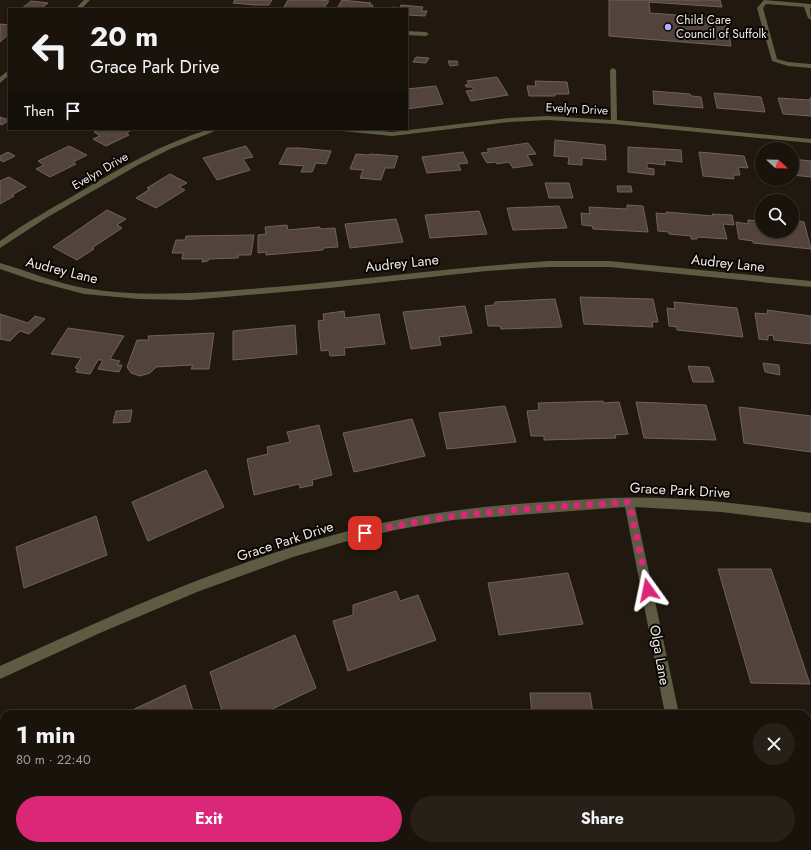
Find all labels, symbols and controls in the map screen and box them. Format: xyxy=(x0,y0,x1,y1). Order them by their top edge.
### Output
place label: Child Care Council of Suffolk xyxy=(676,11,767,43)
text: 20 m xyxy=(90,16,158,57)
marker: Child Care Council of Suffolk xyxy=(663,22,673,32)
icon: left xyxy=(24,24,76,76)
text: Grace Park Drive xyxy=(90,54,220,80)
street label: Evelyn Drive xyxy=(545,98,609,120)
text: Then xyxy=(24,100,54,122)
icon: arrive xyxy=(62,100,84,122)
north arrow xyxy=(755,142,799,186)
map controls xyxy=(755,142,799,238)
street label: Evelyn Drive xyxy=(68,148,132,194)
button: search xyxy=(755,194,799,238)
street label: Audrey Lane xyxy=(364,249,440,277)
street label: Audrey Lane xyxy=(690,249,766,277)
street label: Audrey Lane xyxy=(24,251,100,289)
street label: Grace Park Drive xyxy=(629,477,731,503)
street label: Grace Park Drive xyxy=(234,516,336,566)
pin xyxy=(348,516,382,550)
icon: arrive xyxy=(354,522,376,544)
position arrow xyxy=(627,569,669,611)
street label: Olga Lane xyxy=(645,623,675,687)
text: 1 min xyxy=(16,717,76,752)
button: close xyxy=(753,723,795,765)
text: 80 m · 22:40 xyxy=(16,750,91,769)
button: Exit xyxy=(16,796,402,842)
button: Share xyxy=(410,796,795,842)

